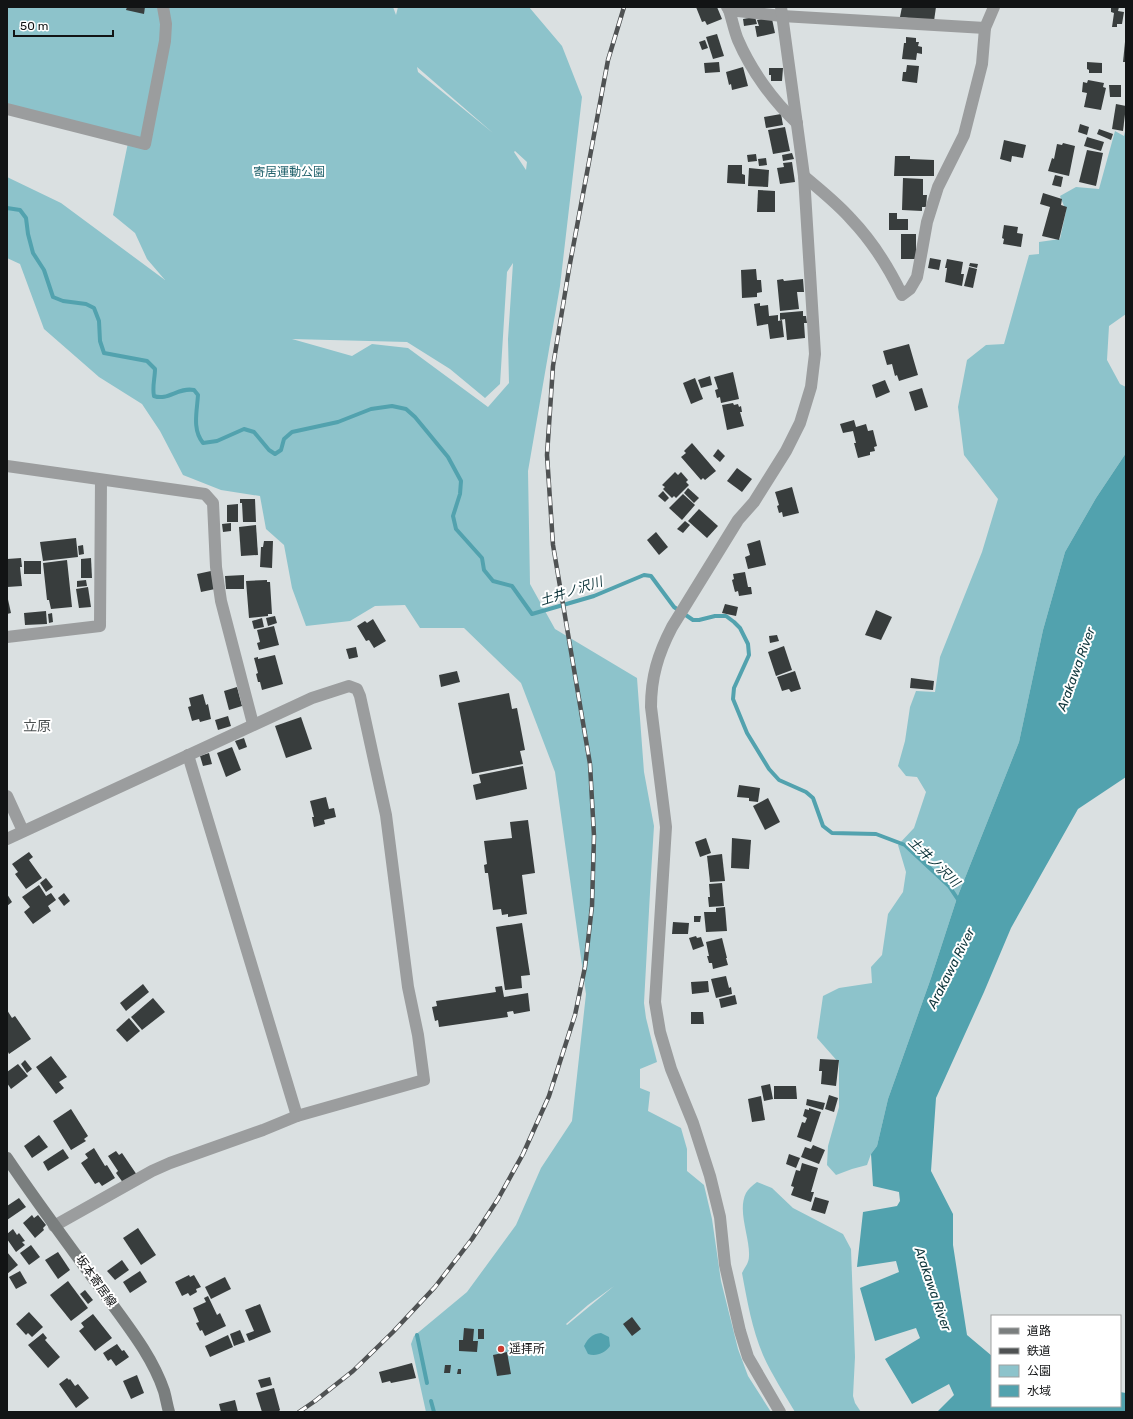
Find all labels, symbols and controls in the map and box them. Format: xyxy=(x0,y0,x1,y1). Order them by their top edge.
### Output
scale bar xyxy=(14,12,113,38)
text: 50 m xyxy=(20,19,48,33)
park label: 寄居運動公園 xyxy=(253,165,325,179)
water label: 土井ノ沢川 xyxy=(538,573,606,608)
water label: Arakawa River xyxy=(1054,624,1098,714)
district label: 立原 xyxy=(23,718,51,735)
water label: 土井ノ沢川 xyxy=(905,834,964,891)
water label: Arakawa River xyxy=(924,925,978,1011)
water label: Arakawa River xyxy=(911,1244,955,1334)
street label: 坂本寄居線 xyxy=(73,1253,119,1309)
legend xyxy=(991,1315,1121,1407)
text: 道路 xyxy=(1027,1324,1051,1338)
place label: 遥拝所 xyxy=(509,1342,545,1356)
marker: 遥拝所 xyxy=(496,1344,506,1354)
text: 鉄道 xyxy=(1027,1344,1051,1358)
text: 公園 xyxy=(1027,1364,1051,1378)
text: 水域 xyxy=(1027,1384,1051,1398)

